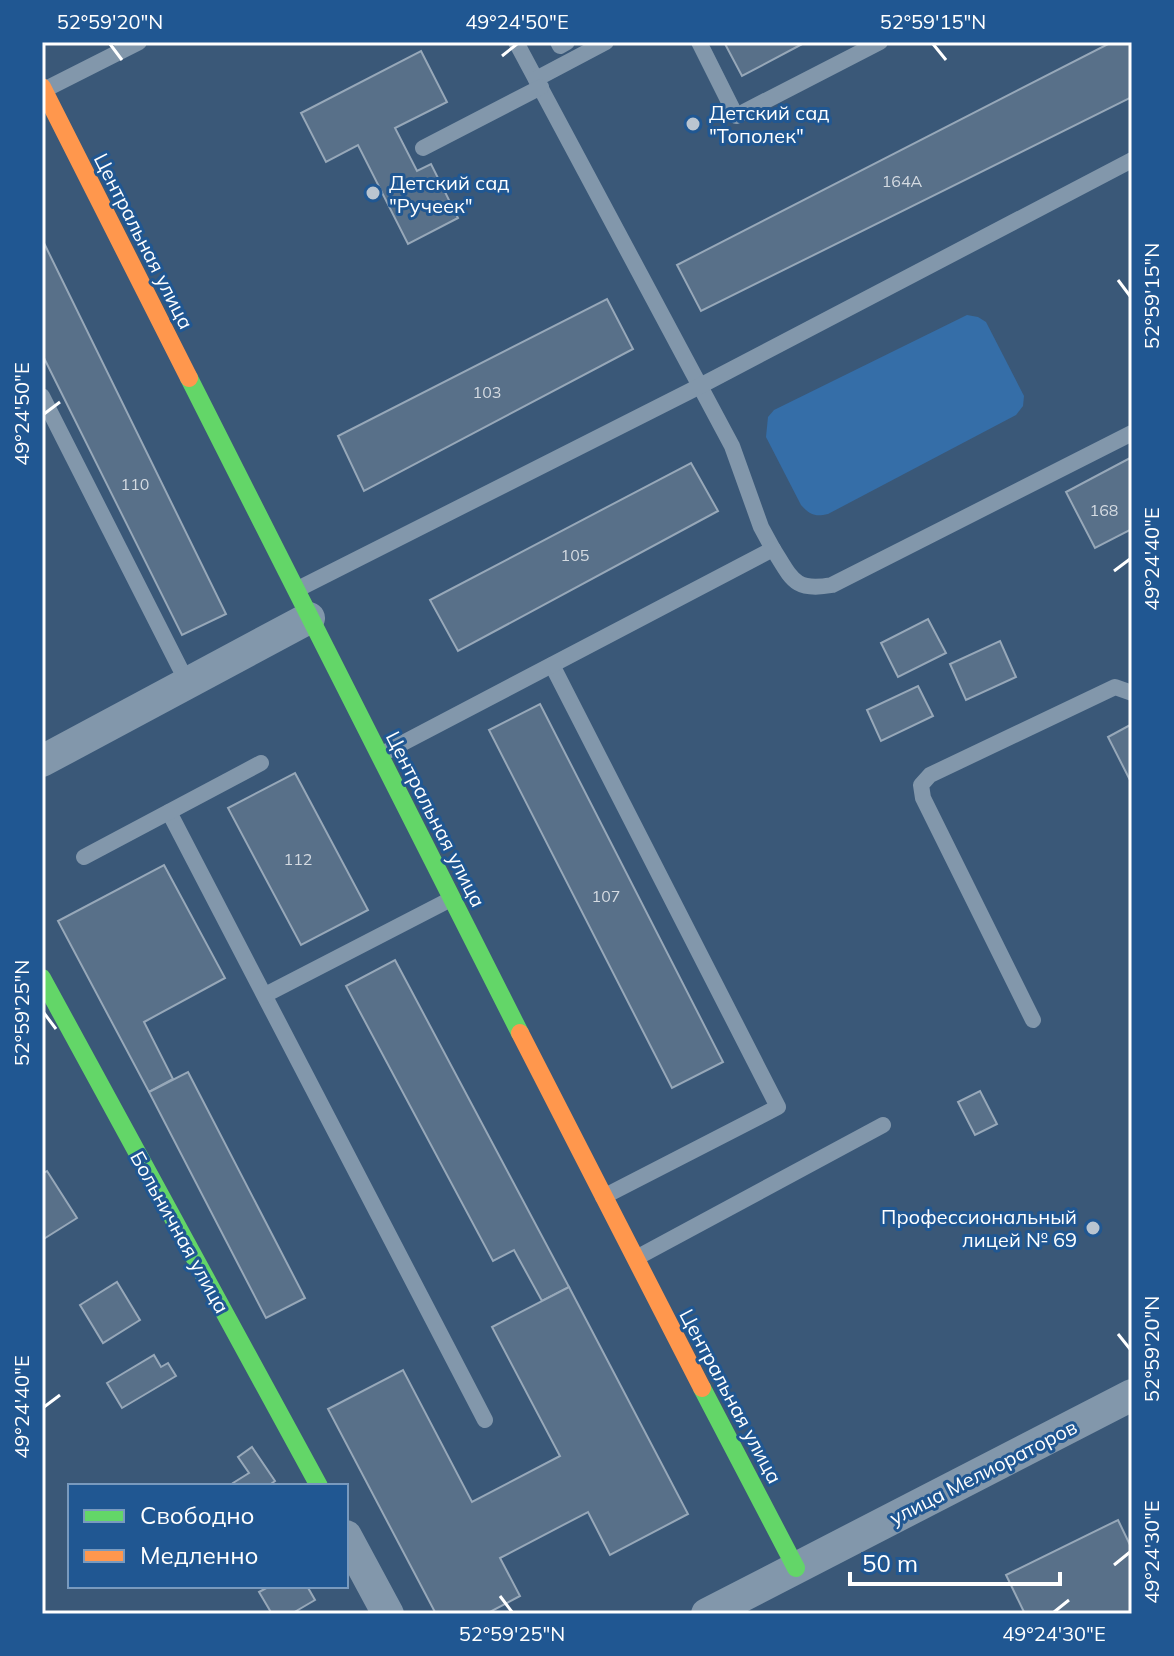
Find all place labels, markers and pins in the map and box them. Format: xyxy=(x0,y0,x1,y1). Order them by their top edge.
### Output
place label: Детский сад "Тополек" xyxy=(709,100,830,148)
marker: Детский сад "Тополек" xyxy=(684,115,702,133)
place label: Детский сад "Ручеек" xyxy=(389,170,510,218)
marker: Детский сад "Ручеек" xyxy=(364,184,382,202)
place label: Профессиональный лицей № 69 xyxy=(881,1204,1077,1252)
marker: Профессиональный лицей № 69 xyxy=(1084,1219,1102,1237)

